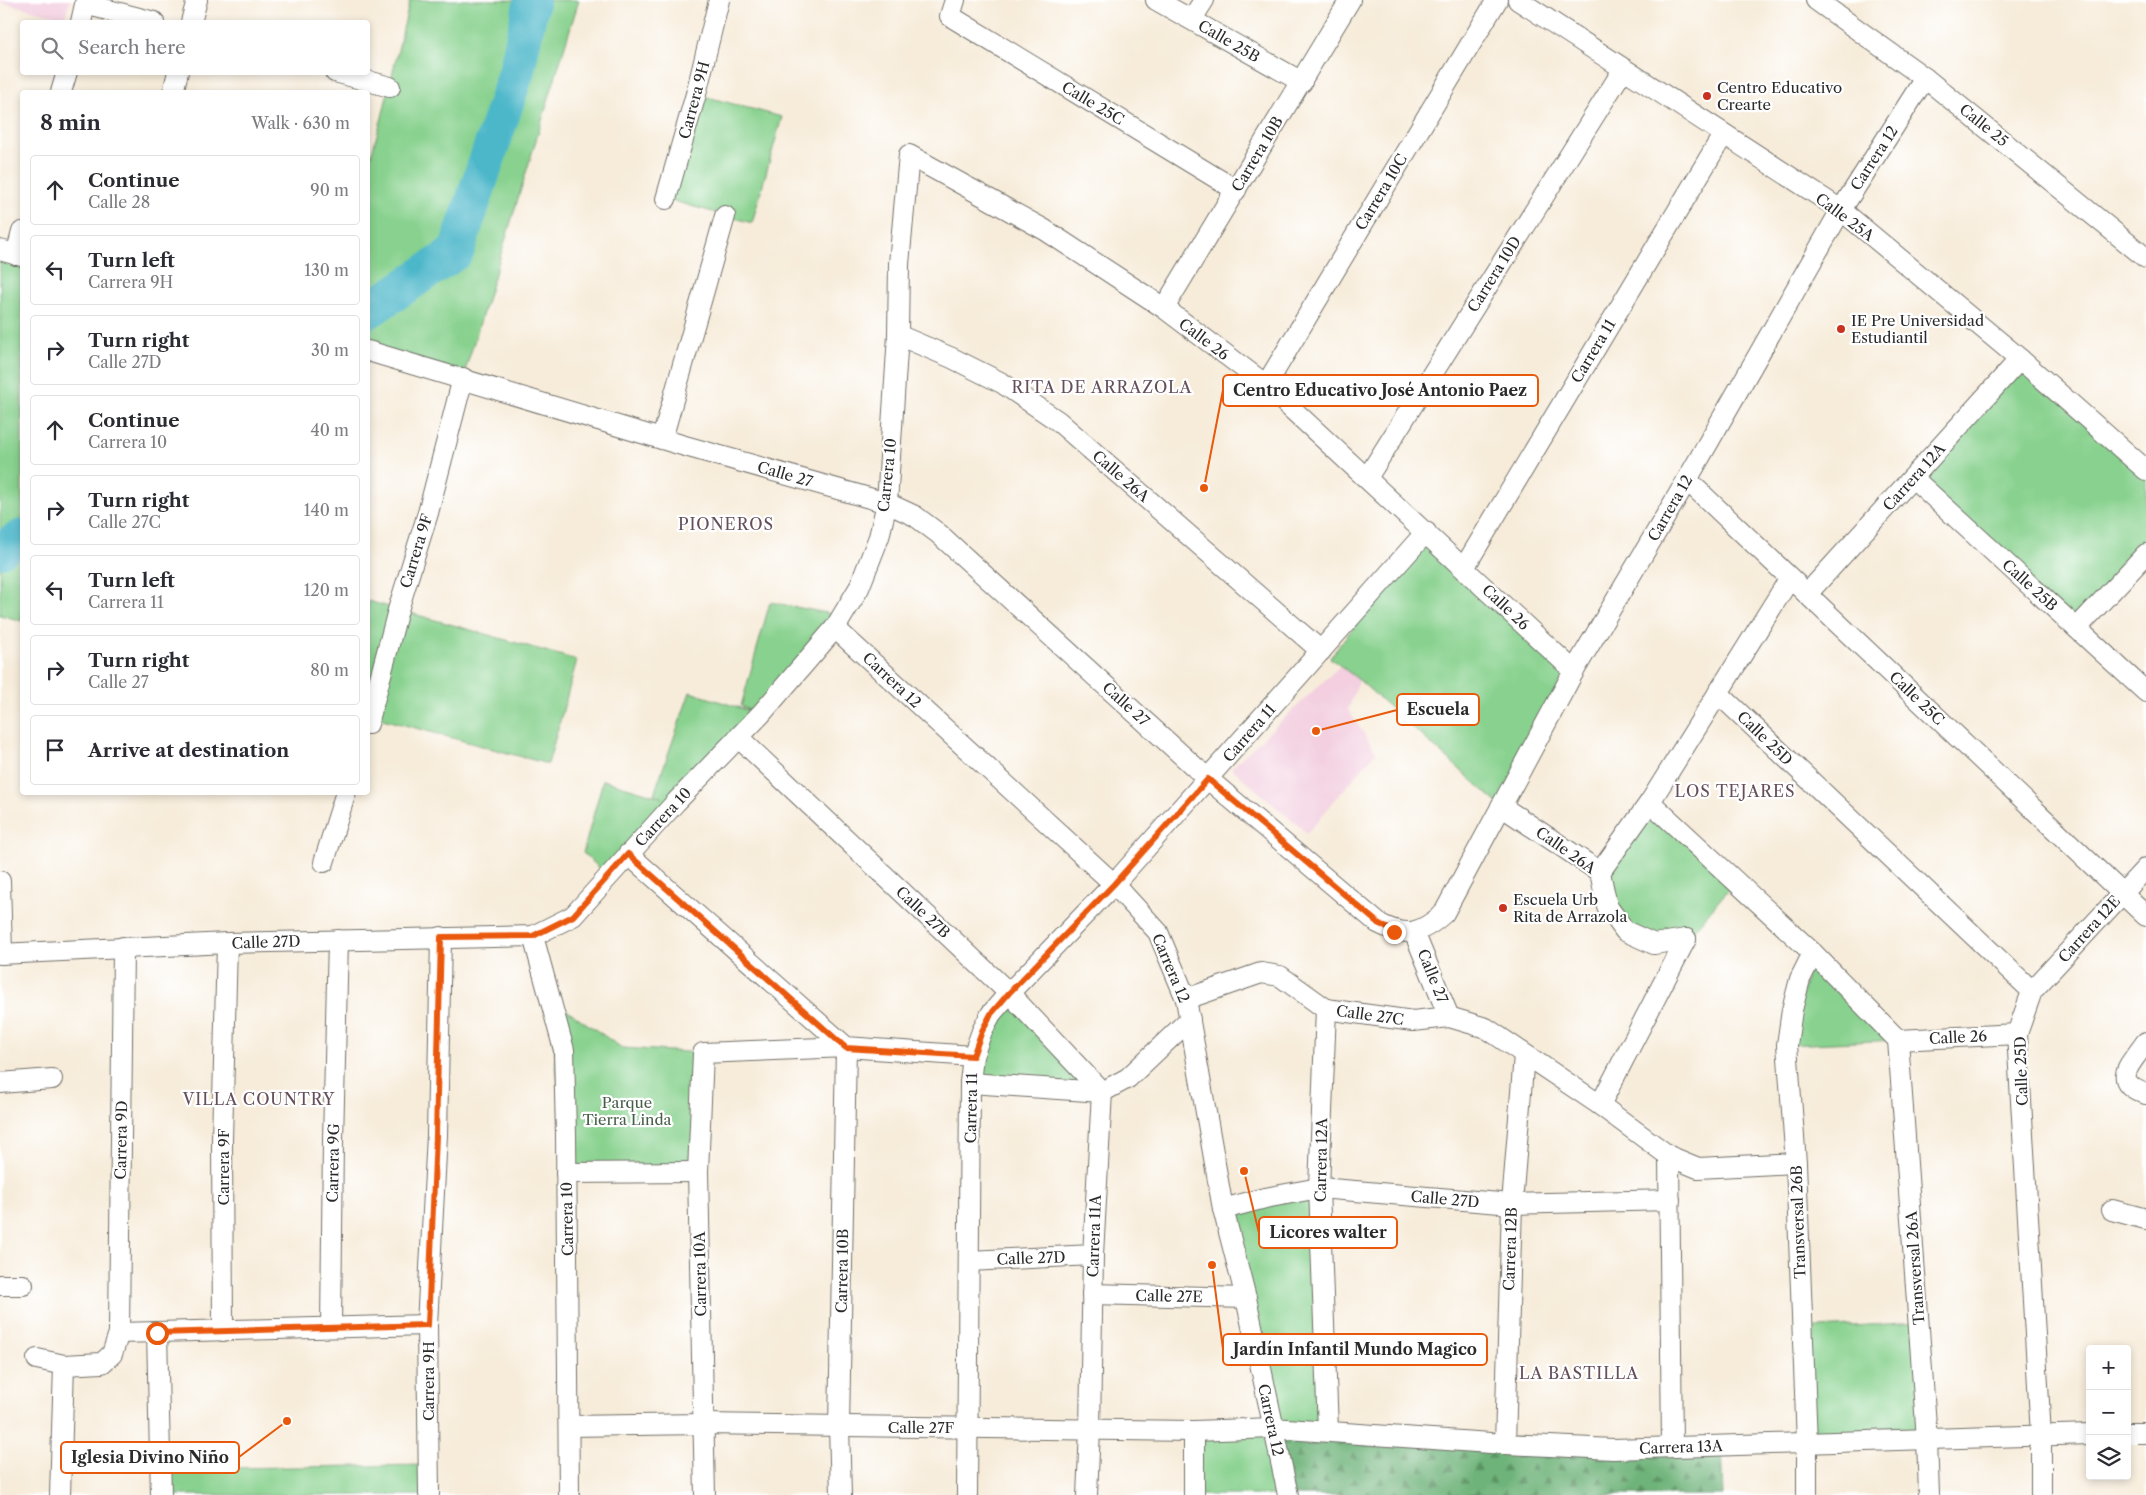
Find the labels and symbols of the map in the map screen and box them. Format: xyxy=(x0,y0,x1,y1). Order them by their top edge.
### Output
street label: Calle 25B xyxy=(1195,16,1263,66)
street label: Carrera 9H xyxy=(674,59,714,141)
street label: Calle 25C xyxy=(1058,77,1128,129)
place label: Centro Educativo Crearte xyxy=(1717,78,1842,114)
marker: Centro Educativo Crearte xyxy=(1701,90,1713,102)
street label: Calle 25 xyxy=(1956,100,2012,150)
street label: Carrera 10B xyxy=(1227,113,1287,195)
street label: Carrera 12 xyxy=(1846,122,1902,194)
street label: Carrera 10C xyxy=(1351,150,1411,234)
street label: Calle 25A xyxy=(1812,189,1879,246)
street label: Carrera 10D xyxy=(1463,232,1525,316)
place label: IE Pre Universidad Estudiantil xyxy=(1851,311,1984,347)
street label: Calle 26 xyxy=(1175,314,1233,364)
street label: Carrera 11 xyxy=(1567,315,1620,386)
marker: IE Pre Universidad Estudiantil xyxy=(1835,323,1847,335)
callout: Centro Educativo José Antonio Paez xyxy=(1223,375,1538,406)
district label: RITA DE ARRAZOLA xyxy=(1012,377,1193,397)
text: Centro Educativo José Antonio Paez xyxy=(1233,380,1527,400)
street label: Carrera 10 xyxy=(874,437,900,513)
street label: Carrera 12A xyxy=(1879,439,1950,515)
street label: Calle 26A xyxy=(1089,446,1154,506)
street label: Calle 27 xyxy=(755,457,815,491)
street label: Carrera 12 xyxy=(1643,472,1697,544)
street label: Carrera 9F xyxy=(396,511,436,590)
district label: PIONEROS xyxy=(678,514,774,534)
street label: Calle 25B xyxy=(1998,555,2062,615)
street label: Calle 26 xyxy=(1478,580,1534,634)
street label: Carrera 12 xyxy=(859,648,925,712)
street label: Calle 25C xyxy=(1886,667,1948,729)
street label: Calle 27 xyxy=(1099,678,1154,730)
callout: Escuela xyxy=(1397,694,1479,725)
street label: Carrera 11 xyxy=(1219,699,1280,766)
text: Escuela xyxy=(1407,699,1470,719)
street label: Calle 25D xyxy=(1733,707,1797,769)
district label: LOS TEJARES xyxy=(1674,781,1796,801)
street label: Carrera 10 xyxy=(631,783,695,851)
street label: Calle 26A xyxy=(1532,822,1601,878)
street label: Calle 27B xyxy=(892,882,954,942)
place label: Escuela Urb Rita de Arrazola xyxy=(1513,890,1627,926)
street label: Carrera 12E xyxy=(2054,892,2124,966)
marker: Escuela Urb Rita de Arrazola xyxy=(1497,902,1509,914)
route end xyxy=(1383,921,1406,944)
street label: Calle 27D xyxy=(231,931,301,953)
street label: Carrera 12 xyxy=(1148,931,1194,1005)
street label: Calle 27 xyxy=(1414,946,1453,1006)
street label: Calle 27C xyxy=(1335,1001,1405,1029)
street label: Calle 26 xyxy=(1928,1026,1988,1048)
street label: Calle 25D xyxy=(2010,1036,2032,1106)
street label: Carrera 11 xyxy=(961,1072,981,1144)
district label: VILLA COUNTRY xyxy=(182,1089,335,1109)
park label: Parque Tierra Linda xyxy=(582,1093,672,1129)
street label: Carrera 9D xyxy=(111,1100,131,1180)
street label: Carrera 12A xyxy=(1311,1117,1331,1202)
street label: Carrera 9G xyxy=(323,1123,343,1203)
street label: Carrera 9F xyxy=(214,1128,233,1205)
street label: Transversal 26B xyxy=(1787,1165,1809,1279)
street label: Carrera 10 xyxy=(557,1182,577,1256)
street label: Calle 27D xyxy=(1410,1187,1480,1211)
street label: Carrera 11A xyxy=(1083,1193,1105,1278)
street label: Carrera 12B xyxy=(1499,1207,1521,1291)
street label: Transversal 26A xyxy=(1901,1210,1928,1326)
callout: Licores walter xyxy=(1259,1217,1397,1248)
text: Licores walter xyxy=(1269,1222,1387,1242)
street label: Carrera 10B xyxy=(832,1229,852,1313)
street label: Carrera 10A xyxy=(690,1230,710,1317)
street label: Calle 27D xyxy=(996,1247,1066,1269)
street label: Calle 27E xyxy=(1135,1286,1203,1306)
route start xyxy=(146,1322,169,1345)
callout: Jardín Infantil Mundo Magico xyxy=(1223,1334,1487,1365)
text: Jardín Infantil Mundo Magico xyxy=(1230,1339,1477,1359)
street label: Carrera 9H xyxy=(419,1341,438,1421)
district label: LA BASTILLA xyxy=(1519,1363,1639,1383)
street label: Carrera 12 xyxy=(1254,1382,1288,1458)
street label: Calle 27F xyxy=(888,1418,955,1437)
street label: Carrera 13A xyxy=(1639,1436,1724,1458)
callout: Iglesia Divino Niño xyxy=(61,1442,239,1473)
text: Iglesia Divino Niño xyxy=(71,1447,229,1467)

